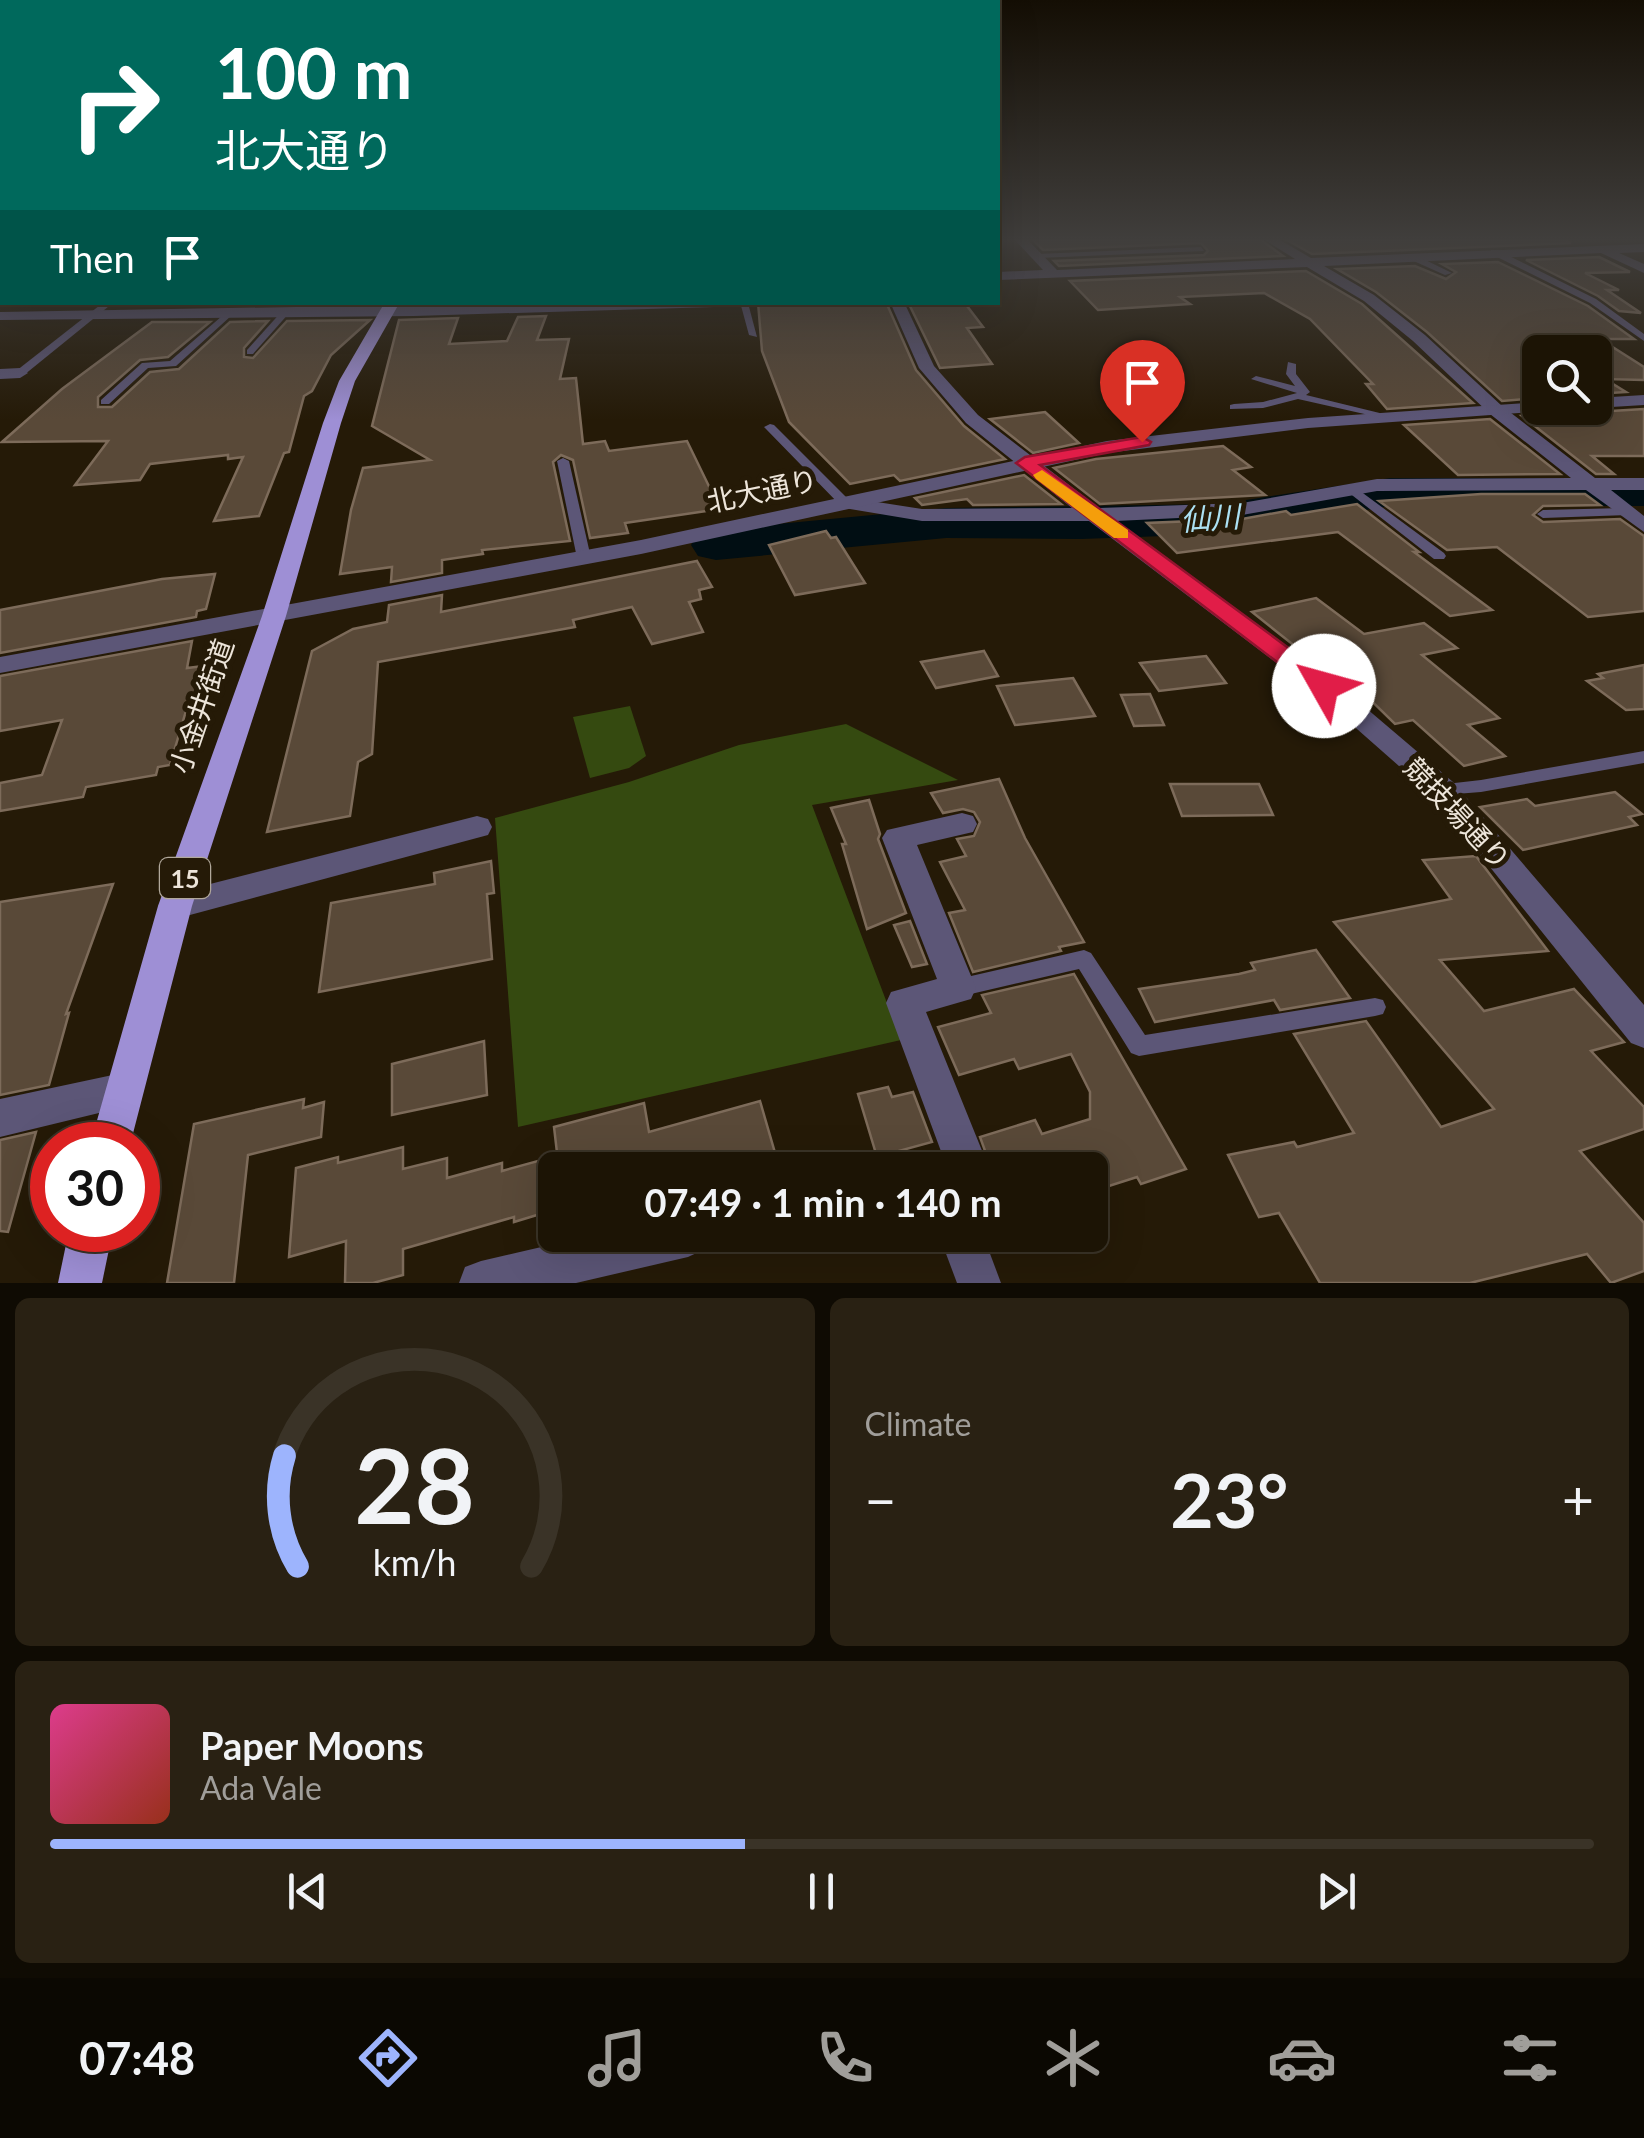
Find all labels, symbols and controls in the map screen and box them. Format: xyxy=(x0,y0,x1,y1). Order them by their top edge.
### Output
text: 100 m xyxy=(215,30,412,114)
icon: right xyxy=(50,40,180,170)
text: 北大通り xyxy=(215,123,395,177)
icon: arrive xyxy=(155,230,210,285)
text: Then xyxy=(50,235,135,281)
map controls xyxy=(1522,335,1612,425)
button: search xyxy=(1522,335,1612,425)
pin xyxy=(1100,340,1185,443)
icon: arrive xyxy=(1115,355,1170,410)
street label: 北大通り xyxy=(704,462,820,518)
water label: 仙川 xyxy=(1179,497,1244,537)
street label: 小金井街道 xyxy=(162,634,240,778)
position arrow xyxy=(1272,634,1376,738)
street label: 競技場通り xyxy=(1398,750,1518,876)
road number: 15 xyxy=(160,858,210,898)
speed limit sign: 30 xyxy=(30,1122,160,1252)
text: 07:49 · 1 min · 140 m xyxy=(644,1179,1002,1225)
text: Climate xyxy=(865,1404,971,1443)
text: 28 xyxy=(354,1421,475,1546)
text: 23° xyxy=(1170,1454,1288,1544)
text: − xyxy=(865,1466,896,1532)
text: + xyxy=(1562,1466,1594,1532)
text: km/h xyxy=(373,1541,457,1584)
text: Paper Moons xyxy=(200,1722,424,1768)
text: Ada Vale xyxy=(200,1768,322,1807)
icon: previous xyxy=(280,1864,335,1919)
icon: pause xyxy=(794,1864,849,1919)
icon: next xyxy=(1309,1864,1364,1919)
icon: directions xyxy=(353,2023,423,2093)
icon: music xyxy=(582,2023,652,2093)
icon: phone xyxy=(810,2023,880,2093)
icon: climate xyxy=(1038,2023,1108,2093)
icon: car xyxy=(1267,2023,1337,2093)
icon: filters xyxy=(1495,2023,1565,2093)
text: 07:48 xyxy=(79,2031,195,2085)

